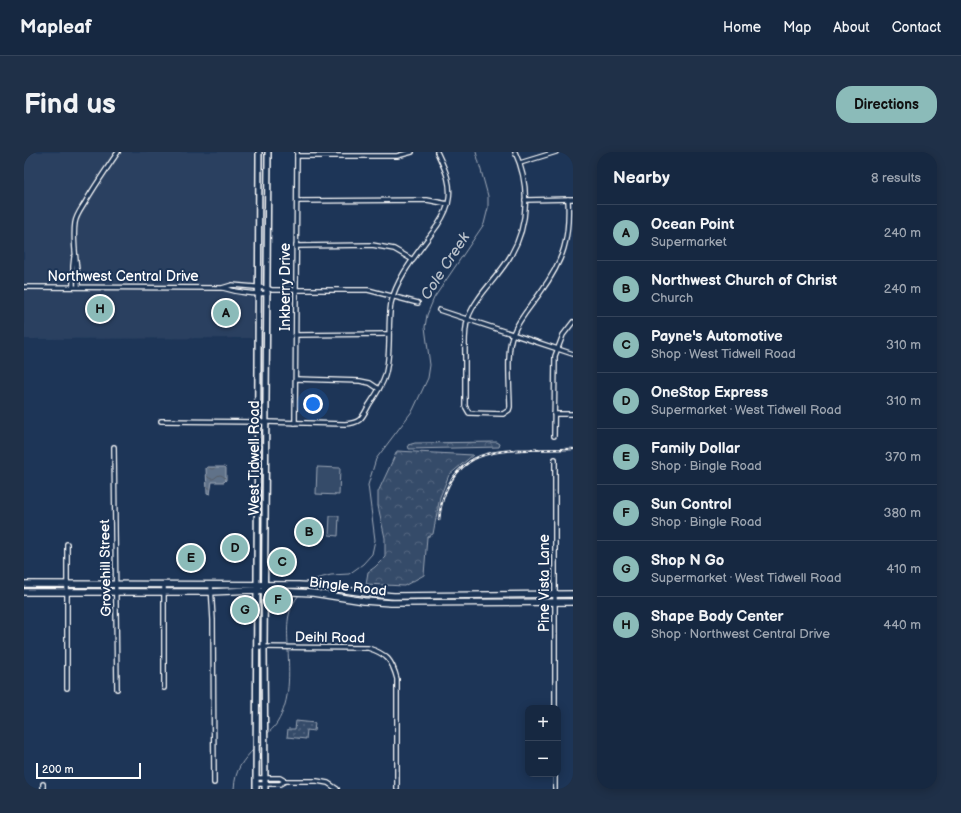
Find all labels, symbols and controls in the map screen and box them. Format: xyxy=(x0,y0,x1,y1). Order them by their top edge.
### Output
text: Mapleaf xyxy=(20,16,92,39)
text: Home xyxy=(723,19,761,36)
text: Map xyxy=(783,19,811,36)
text: About xyxy=(833,19,870,36)
text: Contact xyxy=(892,19,941,36)
button: Directions xyxy=(836,86,937,123)
text: Find us xyxy=(24,88,116,121)
text: Nearby xyxy=(613,168,670,188)
text: 8 results xyxy=(871,170,921,186)
text: Ocean Point xyxy=(651,215,734,234)
text: A xyxy=(622,225,630,241)
text: 240 m xyxy=(884,225,921,241)
water label: Cole Creek xyxy=(417,228,475,304)
text: Supermarket xyxy=(651,234,727,250)
street label: Inkberry Drive xyxy=(277,243,294,331)
street label: Northwest Central Drive xyxy=(47,268,199,285)
text: Northwest Church of Christ xyxy=(651,271,837,290)
text: B xyxy=(621,281,631,297)
text: 240 m xyxy=(884,281,921,297)
text: Church xyxy=(651,290,693,306)
pin: H xyxy=(87,294,113,324)
pin: A xyxy=(213,298,239,328)
text: Payne's Automotive xyxy=(651,327,783,346)
text: C xyxy=(621,337,631,353)
text: 310 m xyxy=(886,337,921,353)
text: Shop · West Tidwell Road xyxy=(651,346,796,362)
text: OneStop Express xyxy=(651,383,768,402)
text: D xyxy=(621,393,631,409)
text: 310 m xyxy=(886,393,921,409)
your location xyxy=(303,394,323,414)
street label: West Tidwell Road xyxy=(246,401,263,515)
text: Supermarket · West Tidwell Road xyxy=(651,402,841,418)
text: Family Dollar xyxy=(651,439,740,458)
text: E xyxy=(622,449,630,465)
text: 370 m xyxy=(885,449,921,465)
text: Shop · Bingle Road xyxy=(651,458,762,474)
text: Sun Control xyxy=(651,495,731,514)
text: F xyxy=(622,505,630,521)
text: 380 m xyxy=(884,505,921,521)
text: Shop · Bingle Road xyxy=(651,514,762,530)
pin: B xyxy=(296,517,322,547)
street label: Grovehill Street xyxy=(96,519,115,617)
pin: D xyxy=(222,533,248,563)
street label: Pine Vista Lane xyxy=(536,534,553,632)
pin: E xyxy=(178,543,204,573)
pin: C xyxy=(269,547,295,577)
text: Shop N Go xyxy=(651,551,724,570)
text: G xyxy=(621,561,631,577)
text: 410 m xyxy=(886,561,921,577)
text: Supermarket · West Tidwell Road xyxy=(651,570,841,586)
street label: Bingle Road xyxy=(308,573,388,600)
pin: F xyxy=(265,585,291,615)
pin: G xyxy=(232,595,258,625)
text: Shape Body Center xyxy=(651,607,784,626)
text: H xyxy=(621,617,631,633)
text: 440 m xyxy=(883,617,921,633)
text: Shop · Northwest Central Drive xyxy=(651,626,830,642)
street label: Deihl Road xyxy=(295,628,365,647)
map controls xyxy=(525,705,561,777)
button: + xyxy=(525,705,561,741)
button: − xyxy=(525,741,561,777)
scale bar xyxy=(36,761,141,780)
text: 200 m xyxy=(42,763,74,776)

